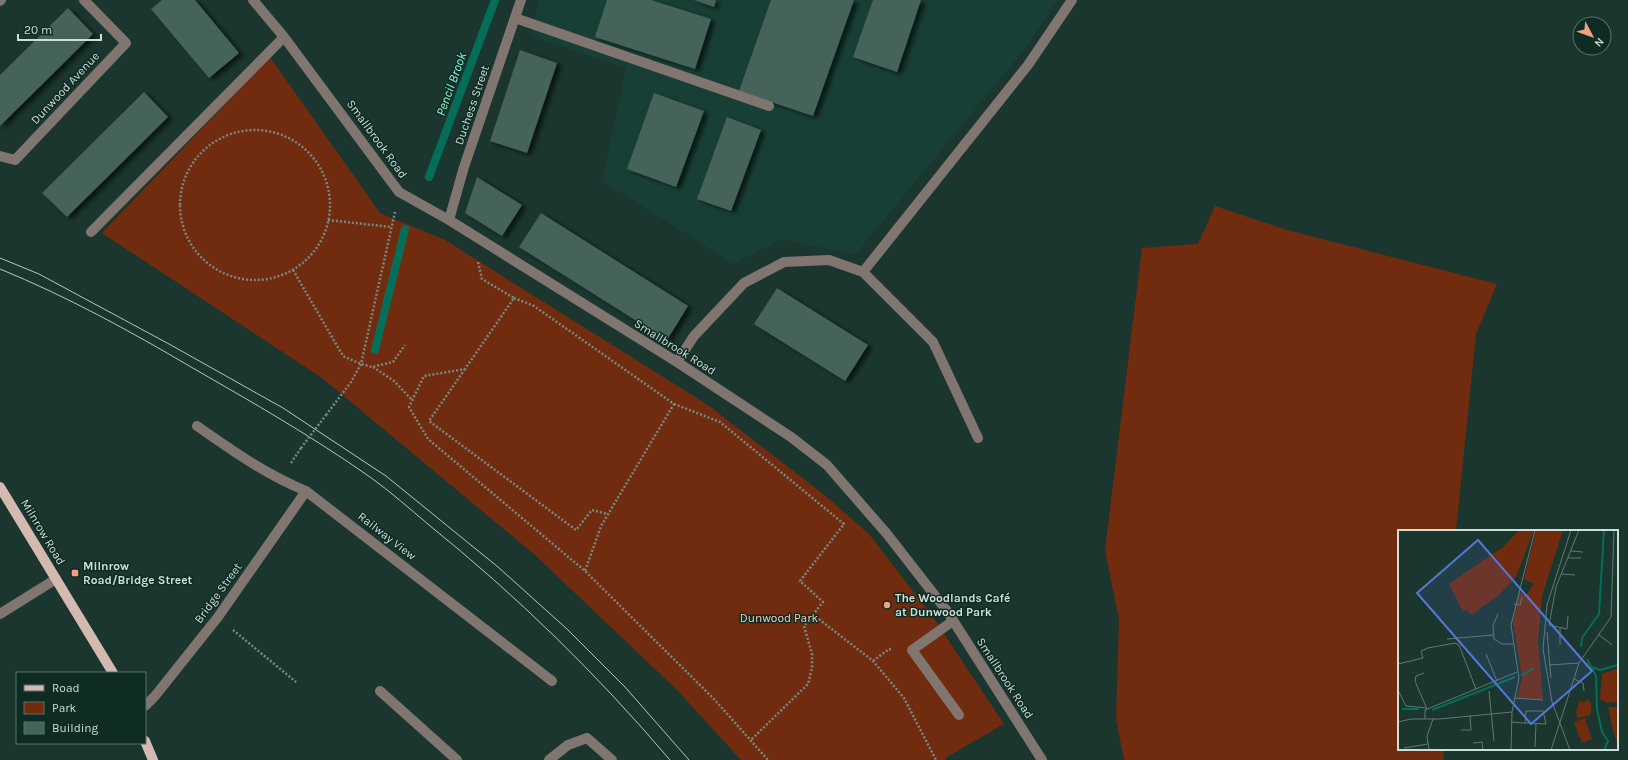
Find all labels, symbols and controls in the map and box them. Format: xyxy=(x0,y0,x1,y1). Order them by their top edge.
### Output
scale bar xyxy=(18,16,101,42)
north arrow xyxy=(1572,16,1612,56)
text: 20 m xyxy=(24,23,52,37)
text: N xyxy=(1592,35,1607,49)
street label: Dunwood Avenue xyxy=(28,49,102,127)
water label: Pencil Brook xyxy=(433,50,470,118)
street label: Duchess Street xyxy=(452,63,492,147)
street label: Smallbrook Road xyxy=(344,97,410,181)
street label: Smallbrook Road xyxy=(632,316,718,378)
street label: Milnrow Road xyxy=(18,496,68,568)
street label: Railway View xyxy=(355,509,419,563)
inset map xyxy=(1398,530,1618,750)
place label: Milnrow Road/Bridge Street xyxy=(83,559,193,587)
street label: Bridge Street xyxy=(191,560,245,626)
marker: Milnrow Road/Bridge Street xyxy=(70,568,80,578)
place label: The Woodlands Café at Dunwood Park xyxy=(895,591,1010,619)
marker: The Woodlands Café at Dunwood Park xyxy=(882,600,892,610)
park label: Dunwood Park xyxy=(740,611,819,625)
street label: Smallbrook Road xyxy=(974,635,1036,721)
legend xyxy=(16,672,146,744)
text: Road xyxy=(52,681,80,695)
text: Park xyxy=(52,701,77,715)
text: Building xyxy=(52,721,99,735)

